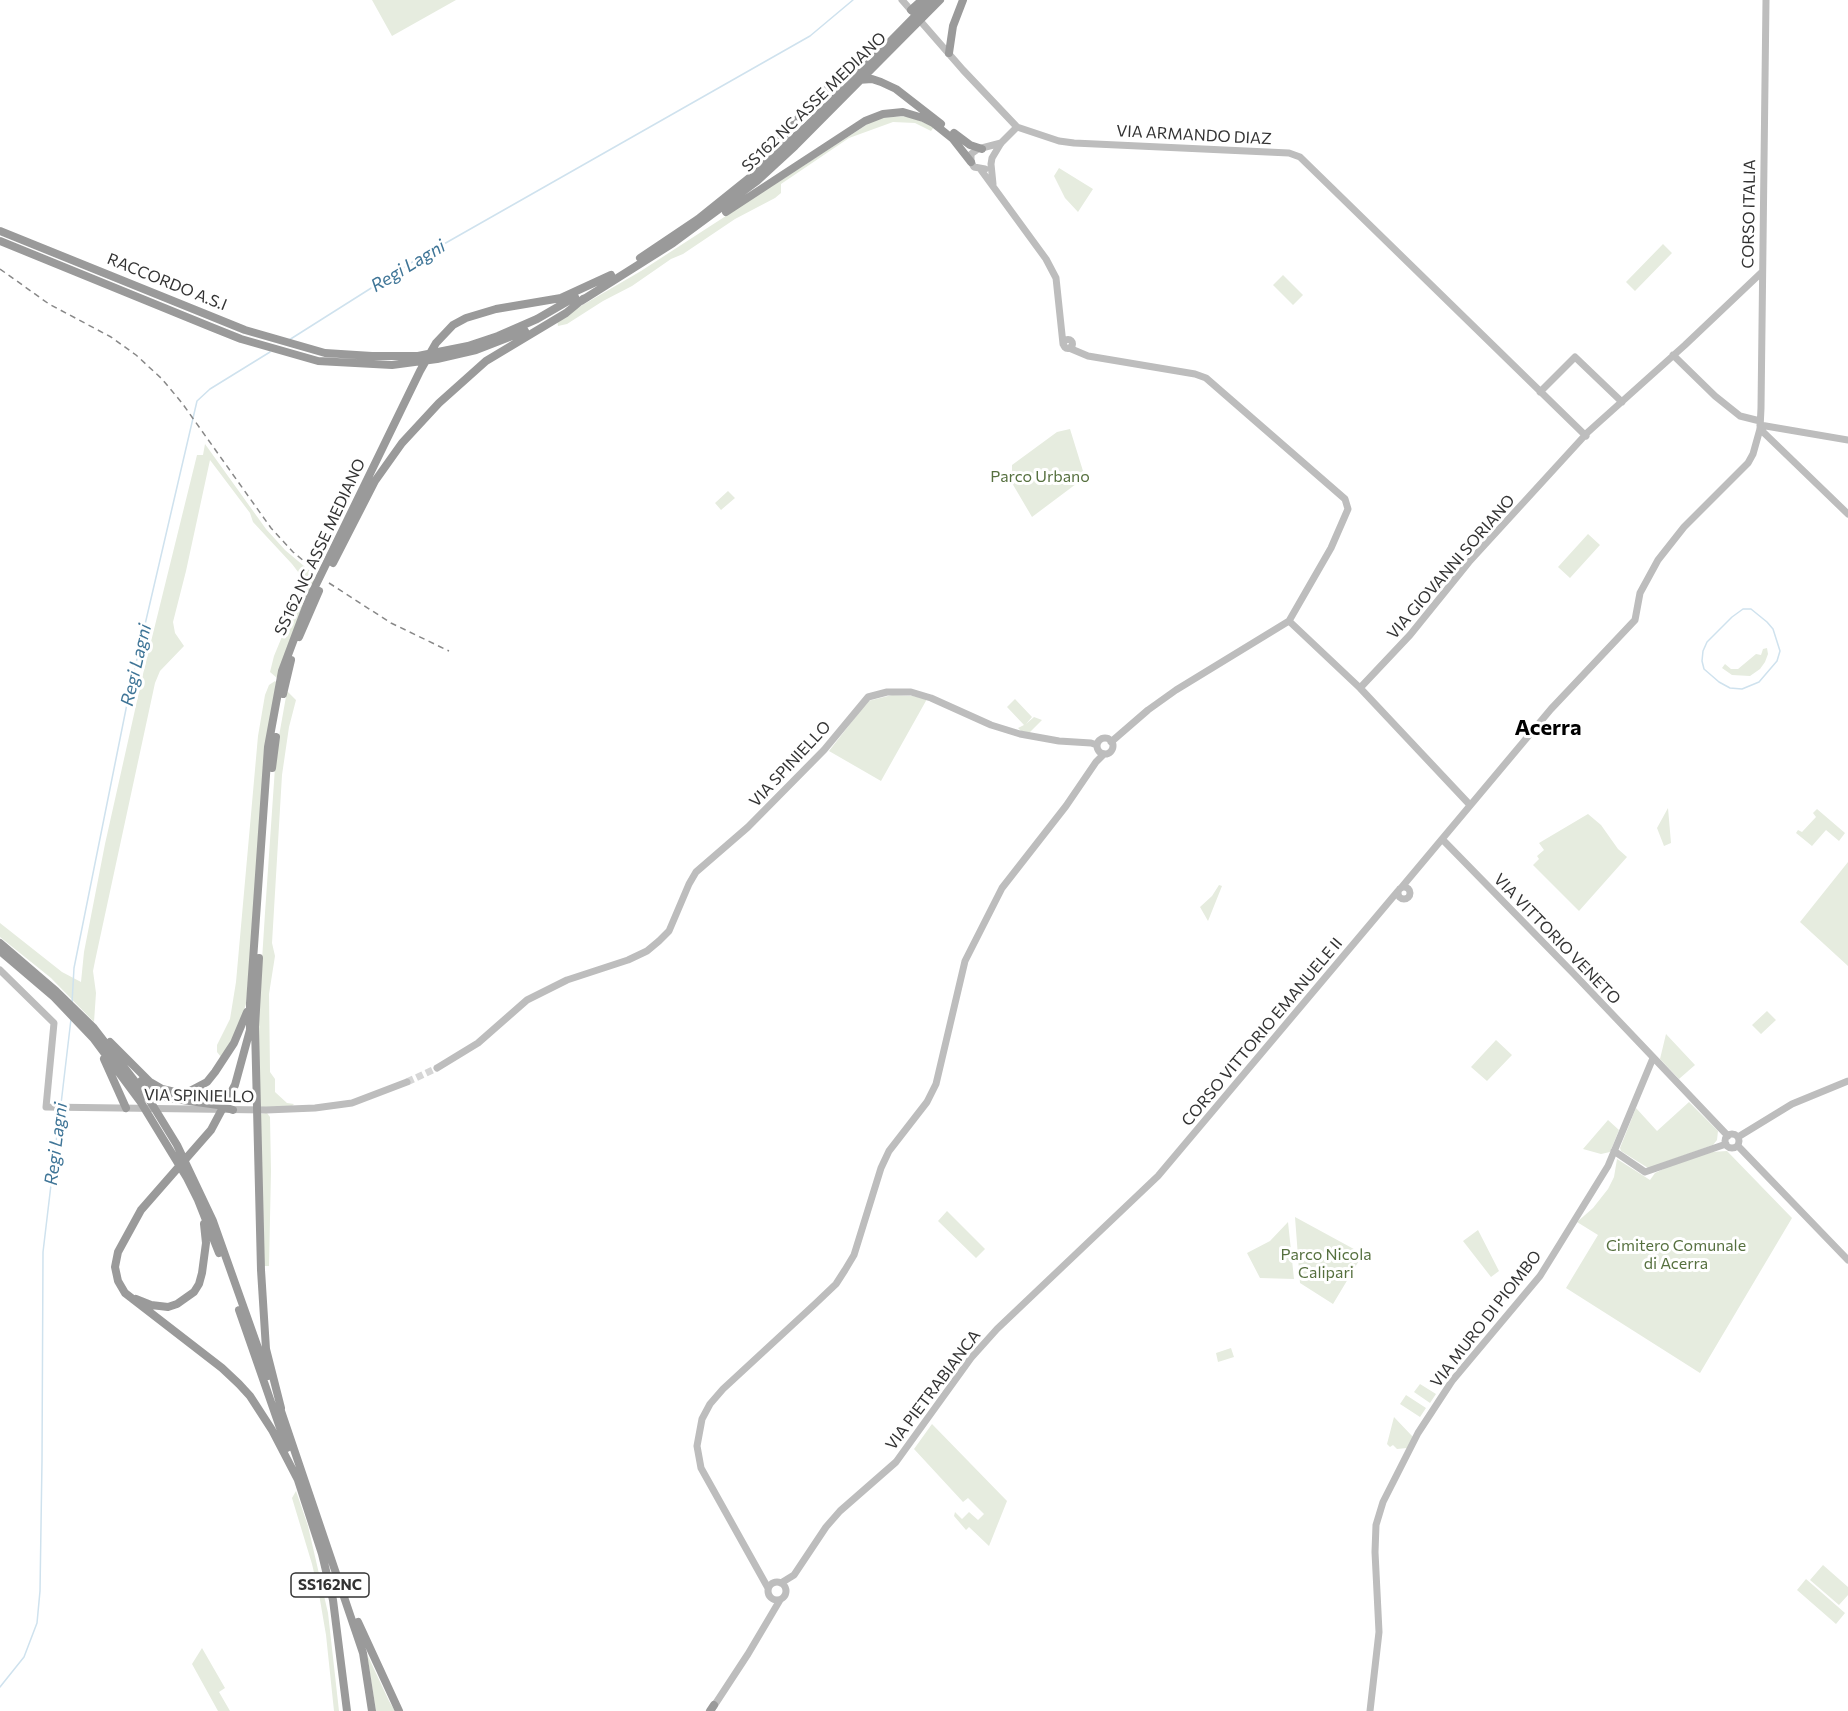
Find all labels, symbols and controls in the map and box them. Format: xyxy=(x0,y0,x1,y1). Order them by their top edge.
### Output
street label: SS162 NC ASSE MEDIANO xyxy=(738,28,890,176)
street label: VIA ARMANDO DIAZ xyxy=(1116,121,1272,149)
street label: CORSO ITALIA xyxy=(1738,159,1760,269)
water label: Regi Lagni xyxy=(367,235,449,297)
street label: RACCORDO A.S.I xyxy=(104,249,230,315)
street label: SS162 NC ASSE MEDIANO xyxy=(271,456,369,638)
park label: Parco Urbano xyxy=(990,467,1090,487)
street label: VIA GIOVANNI SORIANO xyxy=(1383,491,1519,643)
water label: Regi Lagni xyxy=(116,622,156,708)
district label: Acerra xyxy=(1515,715,1581,741)
street label: VIA SPINIELLO xyxy=(745,717,835,811)
street label: VIA VITTORIO VENETO xyxy=(1490,870,1624,1008)
street label: CORSO VITTORIO EMANUELE II xyxy=(1178,934,1346,1130)
street label: VIA SPINIELLO xyxy=(144,1085,254,1107)
water label: Regi Lagni xyxy=(40,1101,72,1187)
park label: Cimitero Comunale di Acerra xyxy=(1606,1236,1746,1274)
park label: Parco Nicola Calipari xyxy=(1280,1245,1372,1283)
street label: VIA MURO DI PIOMBO xyxy=(1427,1247,1545,1391)
street label: VIA PIETRABIANCA xyxy=(882,1326,984,1454)
road number: SS162NC xyxy=(291,1573,369,1597)

